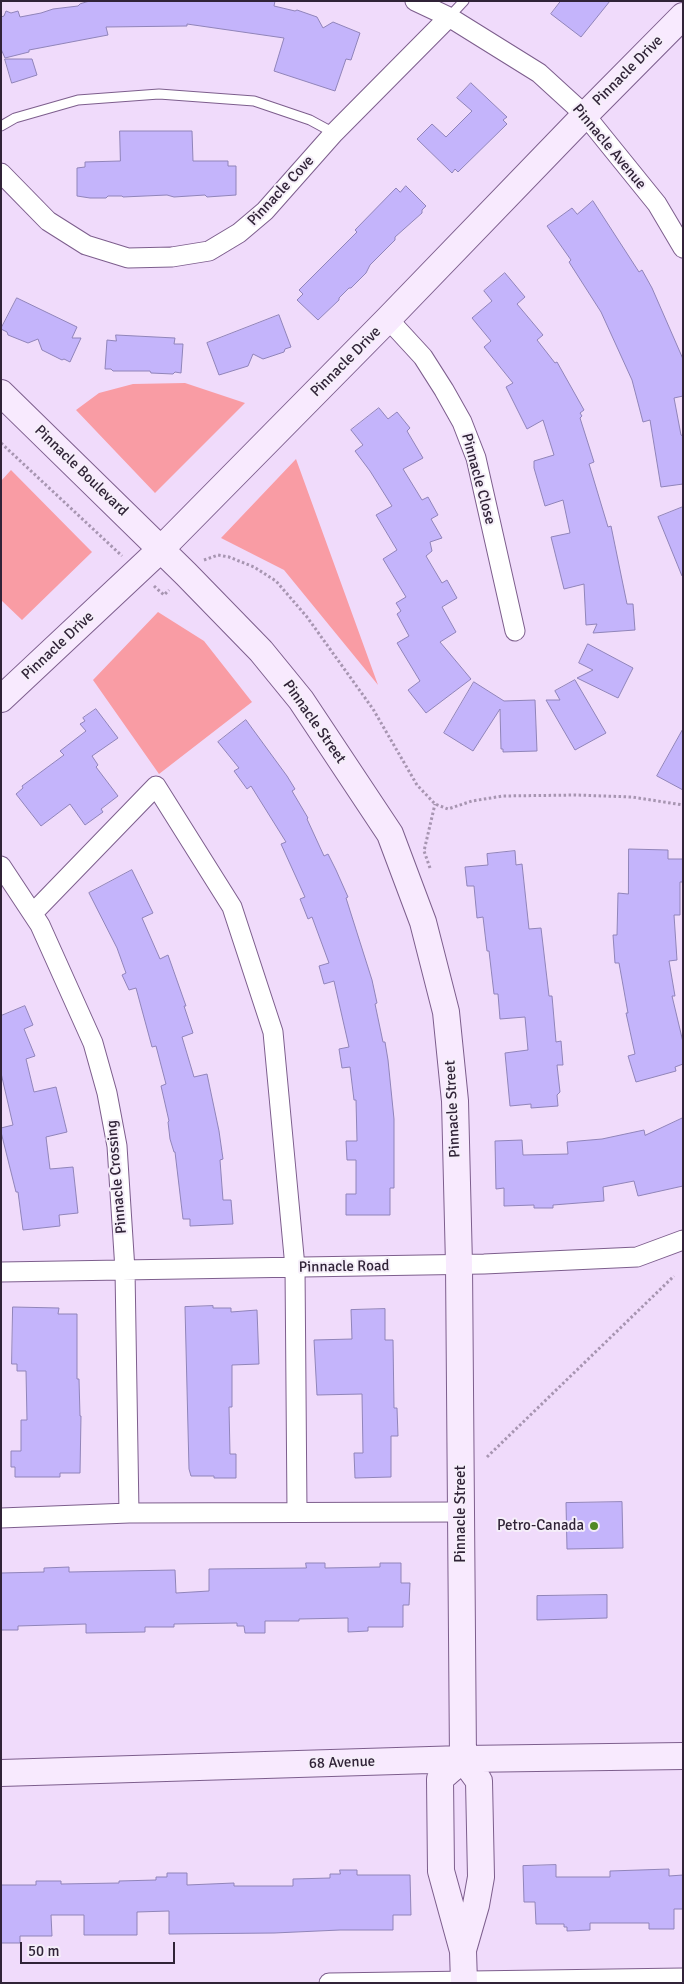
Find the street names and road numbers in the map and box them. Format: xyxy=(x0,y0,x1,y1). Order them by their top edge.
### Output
street label: Pinnacle Drive xyxy=(589,32,667,110)
street label: Pinnacle Avenue xyxy=(568,101,650,193)
street label: Pinnacle Cove xyxy=(244,152,318,230)
street label: Pinnacle Drive xyxy=(307,323,385,401)
street label: Pinnacle Boulevard xyxy=(31,422,131,520)
street label: Pinnacle Close xyxy=(457,431,499,527)
street label: Pinnacle Drive xyxy=(18,608,98,684)
street label: Pinnacle Street xyxy=(279,677,349,767)
street label: Pinnacle Street xyxy=(441,1060,465,1158)
street label: Pinnacle Crossing xyxy=(103,1119,131,1235)
street label: Pinnacle Road xyxy=(298,1257,390,1277)
street label: Pinnacle Street xyxy=(452,1465,470,1563)
street label: 68 Avenue xyxy=(308,1753,376,1773)

